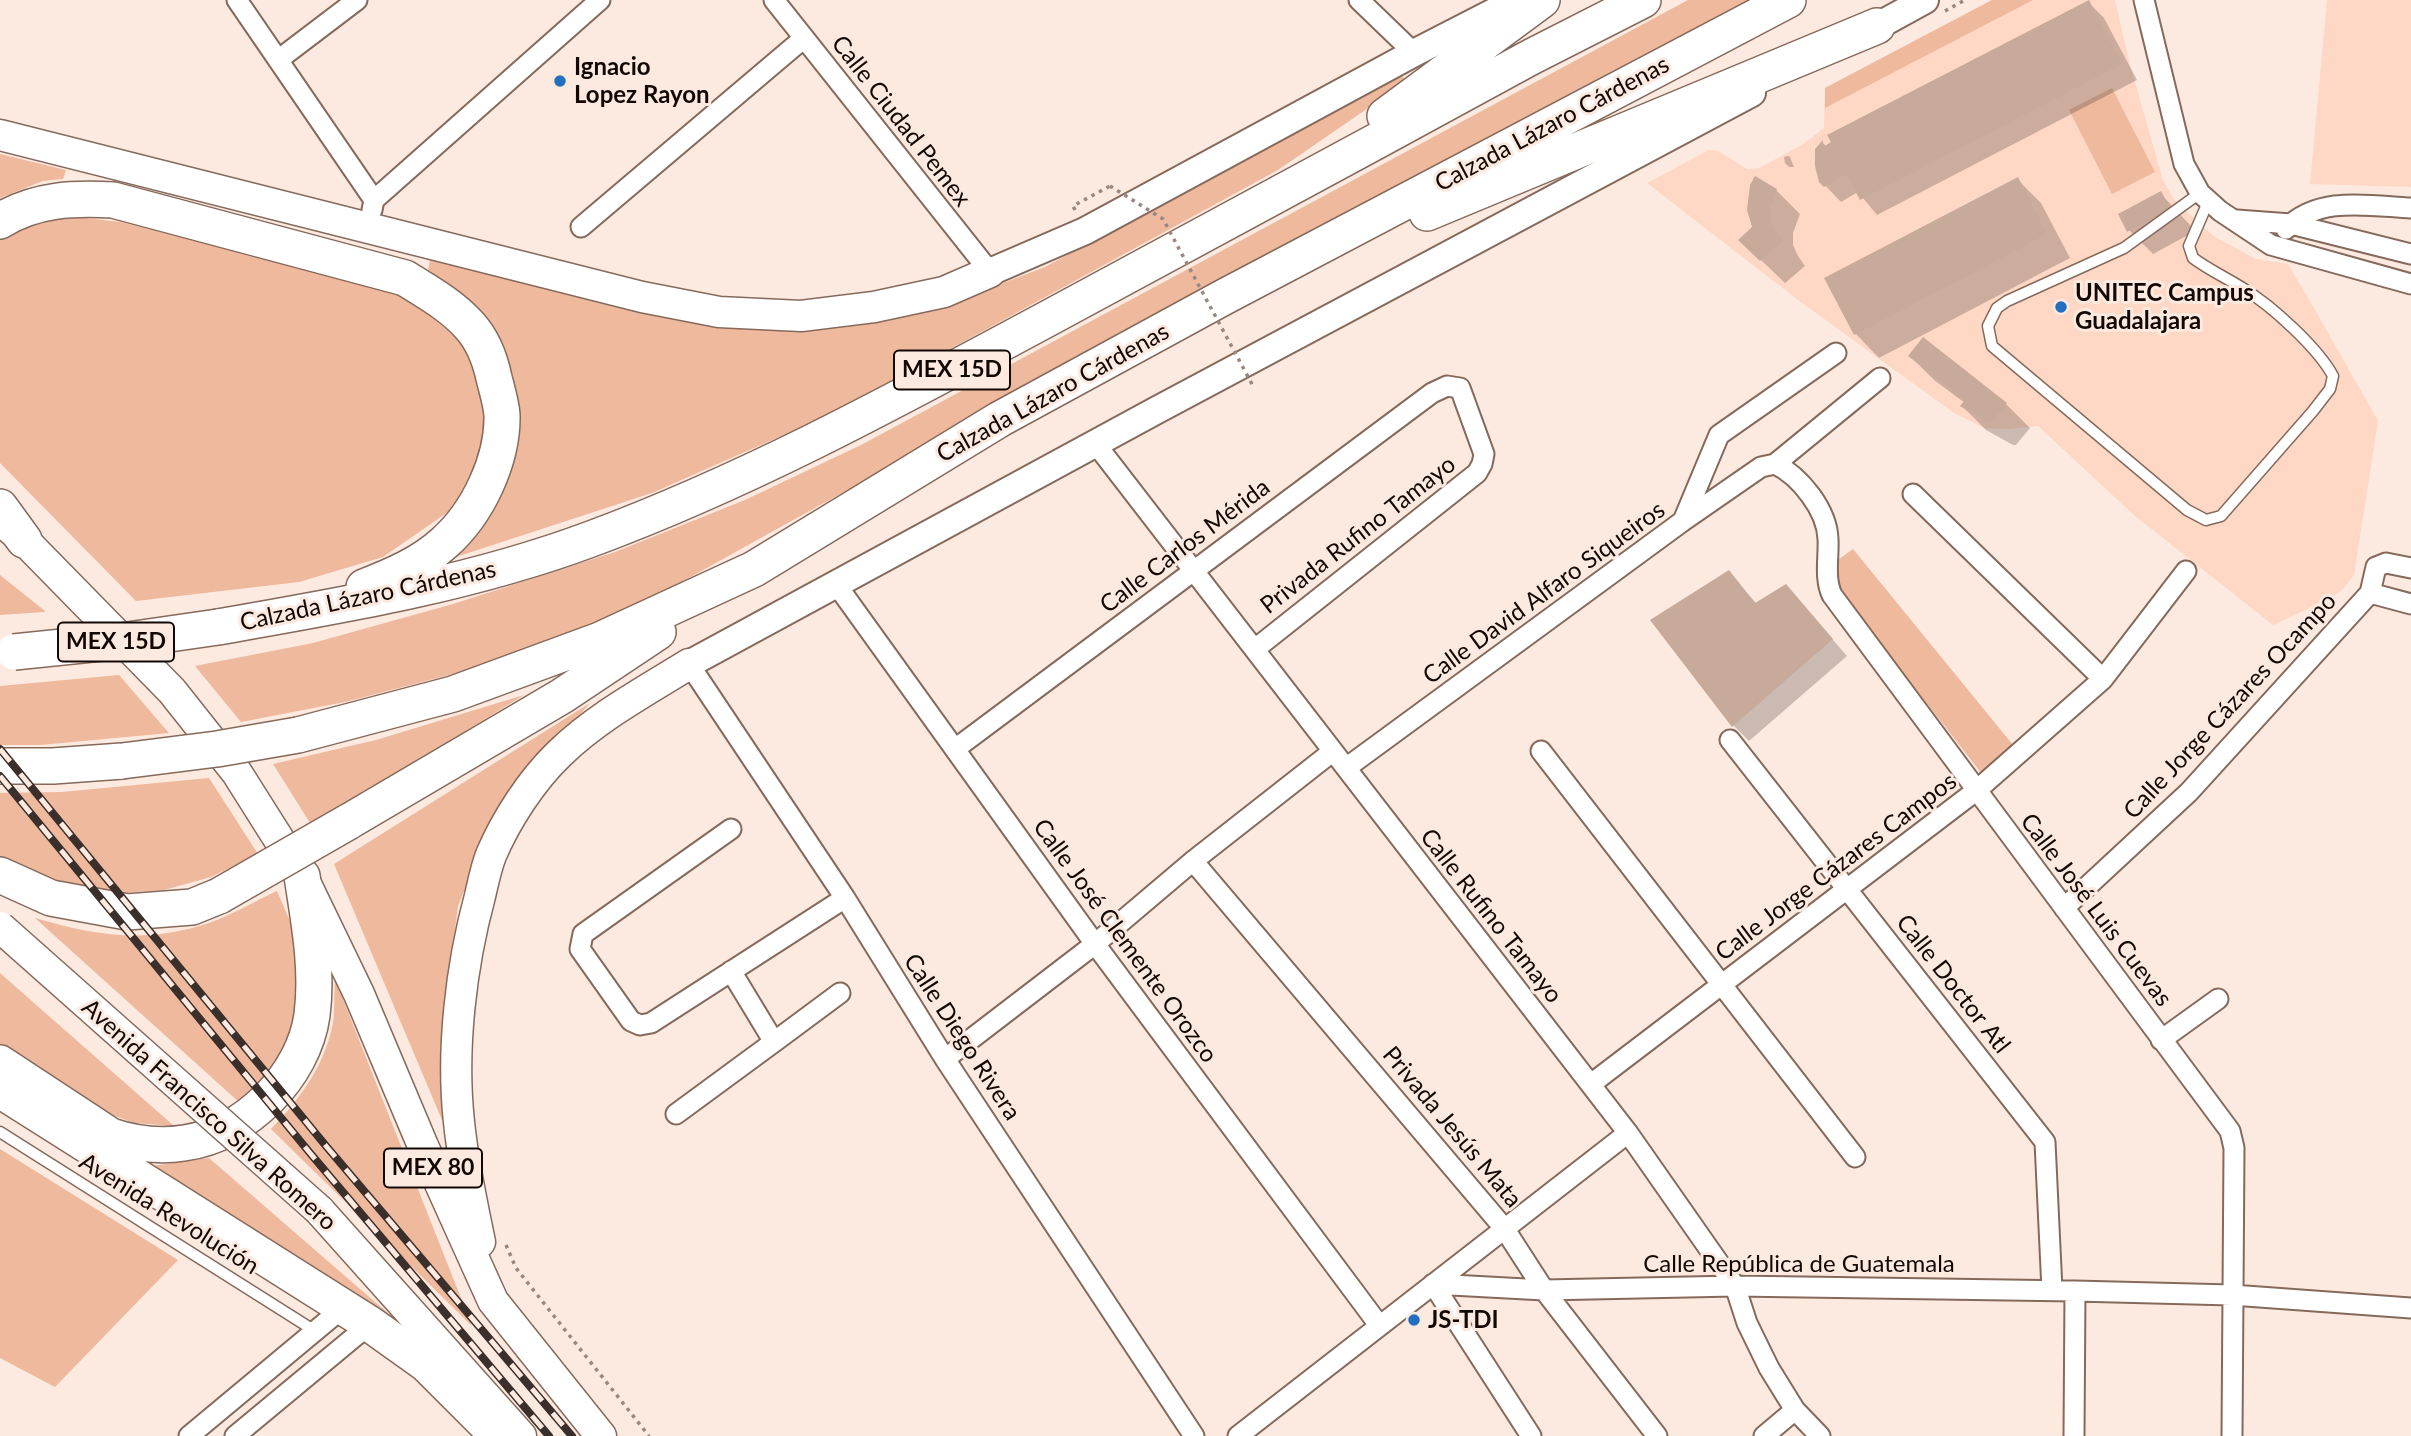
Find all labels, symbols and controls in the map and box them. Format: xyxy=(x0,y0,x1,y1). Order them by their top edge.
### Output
street label: Calle Ciudad Pemex xyxy=(825,30,977,212)
street label: Calzada Lázaro Cárdenas xyxy=(1430,50,1674,198)
place label: Ignacio Lopez Rayon xyxy=(574,53,710,109)
marker: Ignacio Lopez Rayon xyxy=(552,73,568,89)
place label: UNITEC Campus Guadalajara xyxy=(2075,279,2254,335)
marker: UNITEC Campus Guadalajara xyxy=(2053,299,2069,315)
street label: Calzada Lázaro Cárdenas xyxy=(932,317,1174,469)
road number: MEX 15D xyxy=(894,350,1010,390)
street label: Privada Rufino Tamayo xyxy=(1255,450,1461,620)
street label: Calle Carlos Mérida xyxy=(1094,473,1276,619)
street label: Calle David Alfaro Siqueiros xyxy=(1418,496,1670,690)
street label: Calzada Lázaro Cárdenas xyxy=(237,555,499,637)
street label: Calle Jorge Cázares Ocampo xyxy=(2118,587,2342,825)
road number: MEX 15D xyxy=(58,622,174,662)
street label: Calle Jorge Cázares Campos xyxy=(1710,767,1962,967)
street label: Calle José Luis Cuevas xyxy=(2014,808,2178,1012)
street label: Calle José Clemente Orozco xyxy=(1027,814,1223,1068)
street label: Calle Rufino Tamayo xyxy=(1414,823,1568,1009)
street label: Calle Doctor Atl xyxy=(1890,909,2016,1059)
street label: Calle Diego Rivera xyxy=(898,948,1026,1126)
street label: Avenida Francisco Silva Romero xyxy=(76,993,342,1237)
street label: Privada Jesús Mata xyxy=(1376,1041,1528,1213)
street label: Avenida Revolución xyxy=(74,1147,264,1281)
road number: MEX 80 xyxy=(384,1148,482,1188)
street label: Calle República de Guatemala xyxy=(1643,1250,1955,1278)
place label: JS-TDI xyxy=(1428,1306,1499,1334)
marker: JS-TDI xyxy=(1406,1312,1422,1328)

